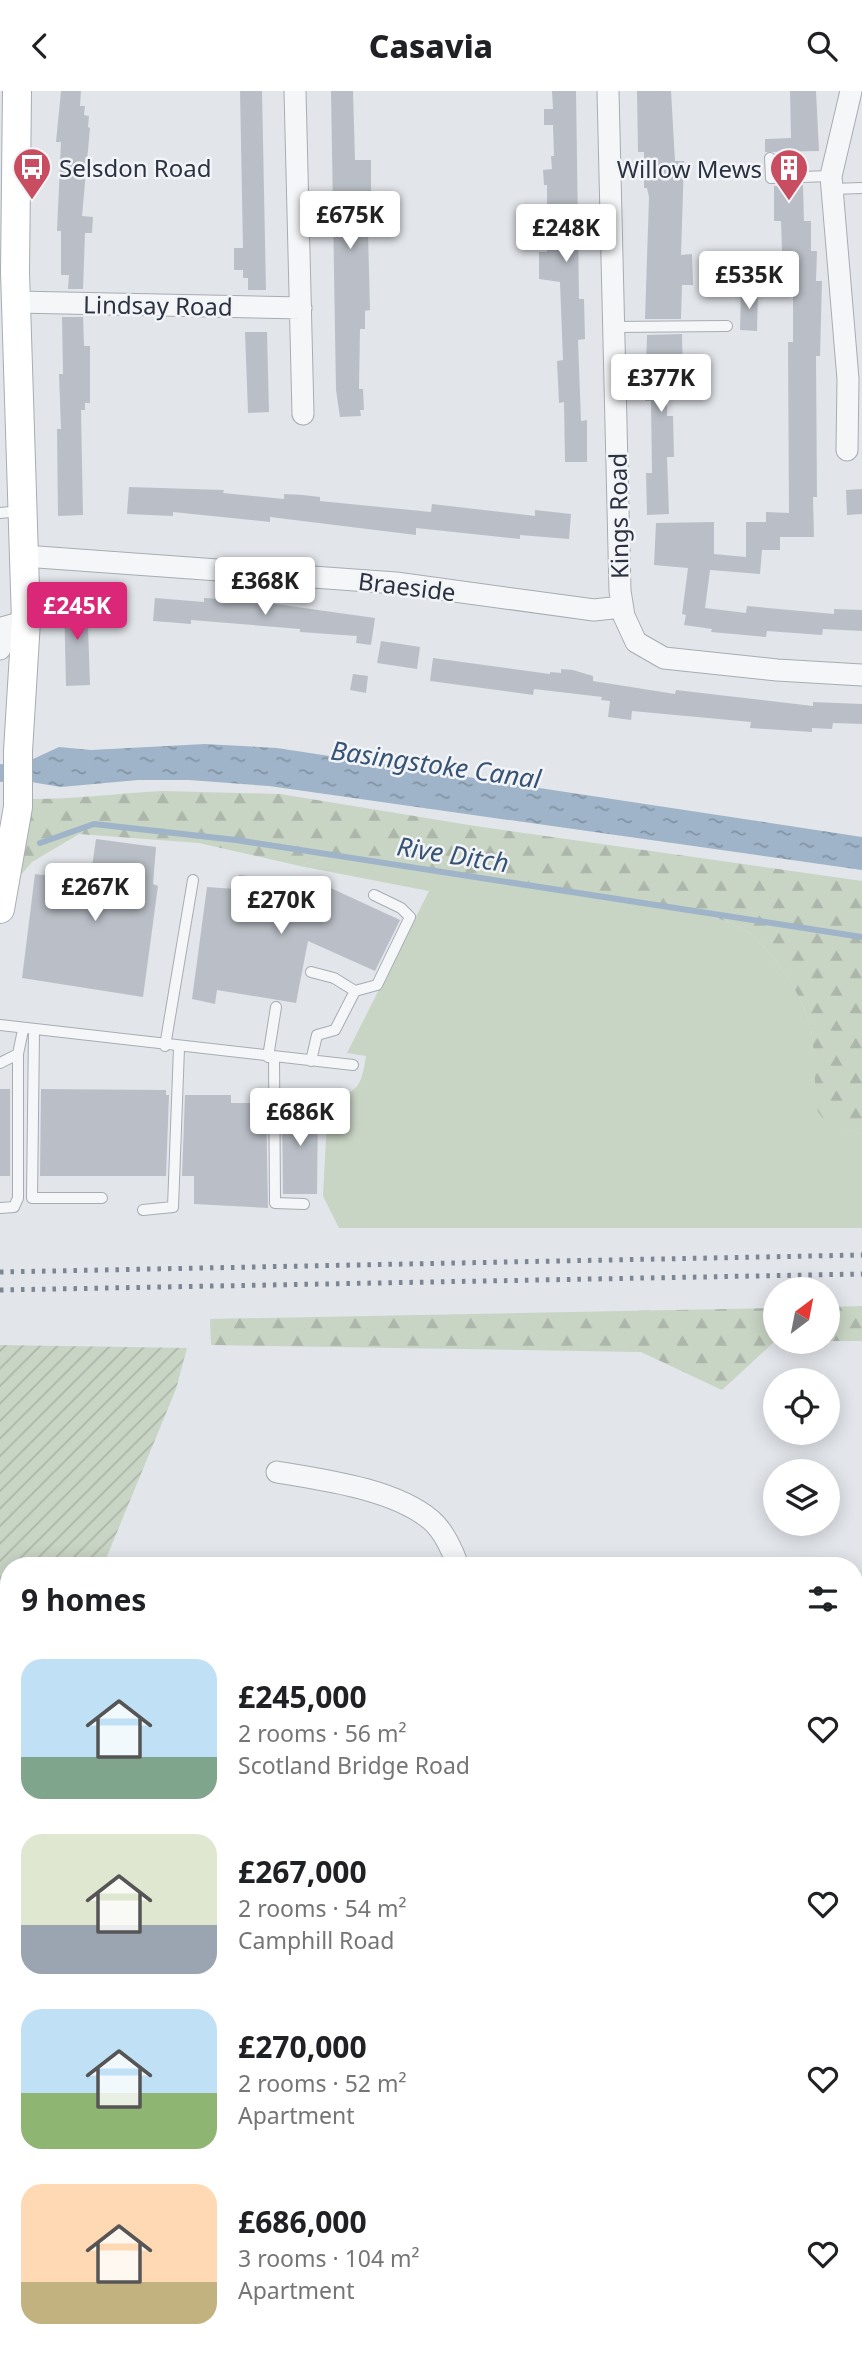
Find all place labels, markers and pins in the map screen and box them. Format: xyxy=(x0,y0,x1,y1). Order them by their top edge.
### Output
bus stop icon: Selsdon Road xyxy=(11,146,53,201)
building icon: Willow Mews xyxy=(768,147,810,202)
place label: Selsdon Road xyxy=(59,151,211,184)
place label: Willow Mews xyxy=(617,152,762,185)
pin: £675K xyxy=(301,191,399,251)
pin: £248K xyxy=(517,205,615,264)
pin: £535K xyxy=(700,251,798,311)
pin: £377K xyxy=(612,355,710,414)
pin: £368K xyxy=(216,557,314,617)
pin: £245K xyxy=(28,582,126,642)
pin: £267K xyxy=(46,863,144,923)
pin: £270K xyxy=(232,877,330,936)
pin: £686K xyxy=(251,1089,349,1148)

